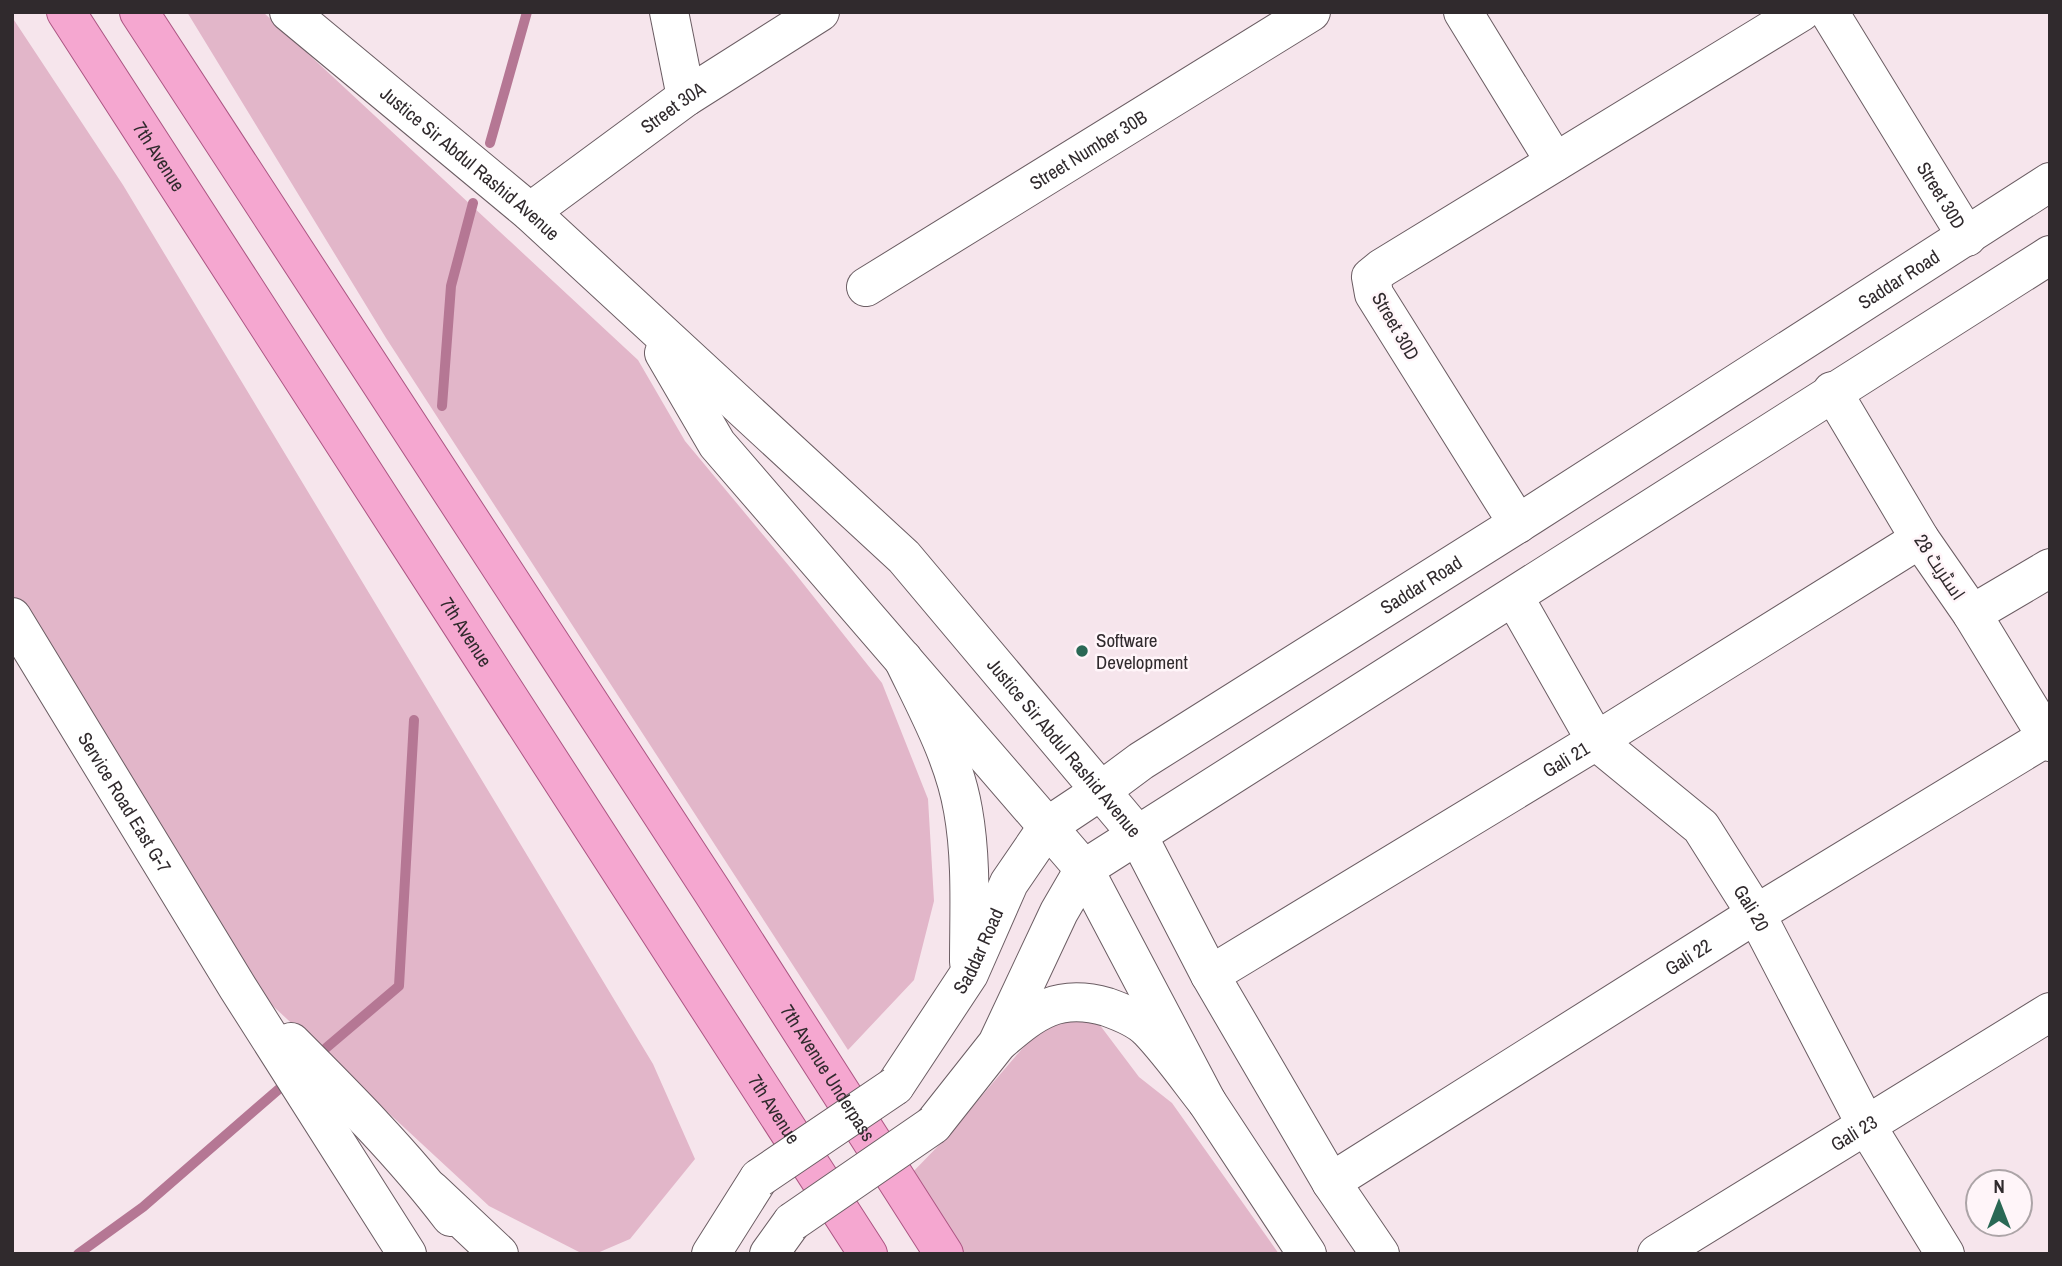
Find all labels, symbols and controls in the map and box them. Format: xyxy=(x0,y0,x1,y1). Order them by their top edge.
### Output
street label: Street 30A xyxy=(635,75,710,139)
street label: Justice Sir Abdul Rashid Avenue xyxy=(375,80,565,246)
street label: Street Number 30B xyxy=(1024,104,1152,196)
street label: 7th Avenue xyxy=(127,117,191,196)
street label: Street 30D xyxy=(1911,157,1972,234)
street label: Saddar Road xyxy=(1853,243,1944,315)
street label: Street 30D xyxy=(1366,287,1426,365)
street label: اسٹریٹ 28 xyxy=(1908,529,1972,605)
street label: Saddar Road xyxy=(1375,549,1467,620)
street label: 7th Avenue xyxy=(434,592,498,672)
place label: Software Development xyxy=(1096,627,1188,675)
marker: Software Development xyxy=(1074,643,1090,659)
street label: Justice Sir Abdul Rashid Avenue xyxy=(981,652,1147,843)
street label: Service Road East G-7 xyxy=(72,727,178,878)
street label: Gali 21 xyxy=(1537,735,1594,783)
street label: Gali 20 xyxy=(1728,880,1776,936)
street label: Saddar Road xyxy=(946,904,1009,999)
street label: Gali 22 xyxy=(1660,932,1716,981)
street label: 7th Avenue Underpass xyxy=(775,1000,881,1146)
street label: 7th Avenue xyxy=(744,1070,806,1148)
street label: Gali 23 xyxy=(1825,1109,1882,1157)
north arrow xyxy=(1964,1168,2034,1238)
text: N xyxy=(1993,1173,2005,1199)

